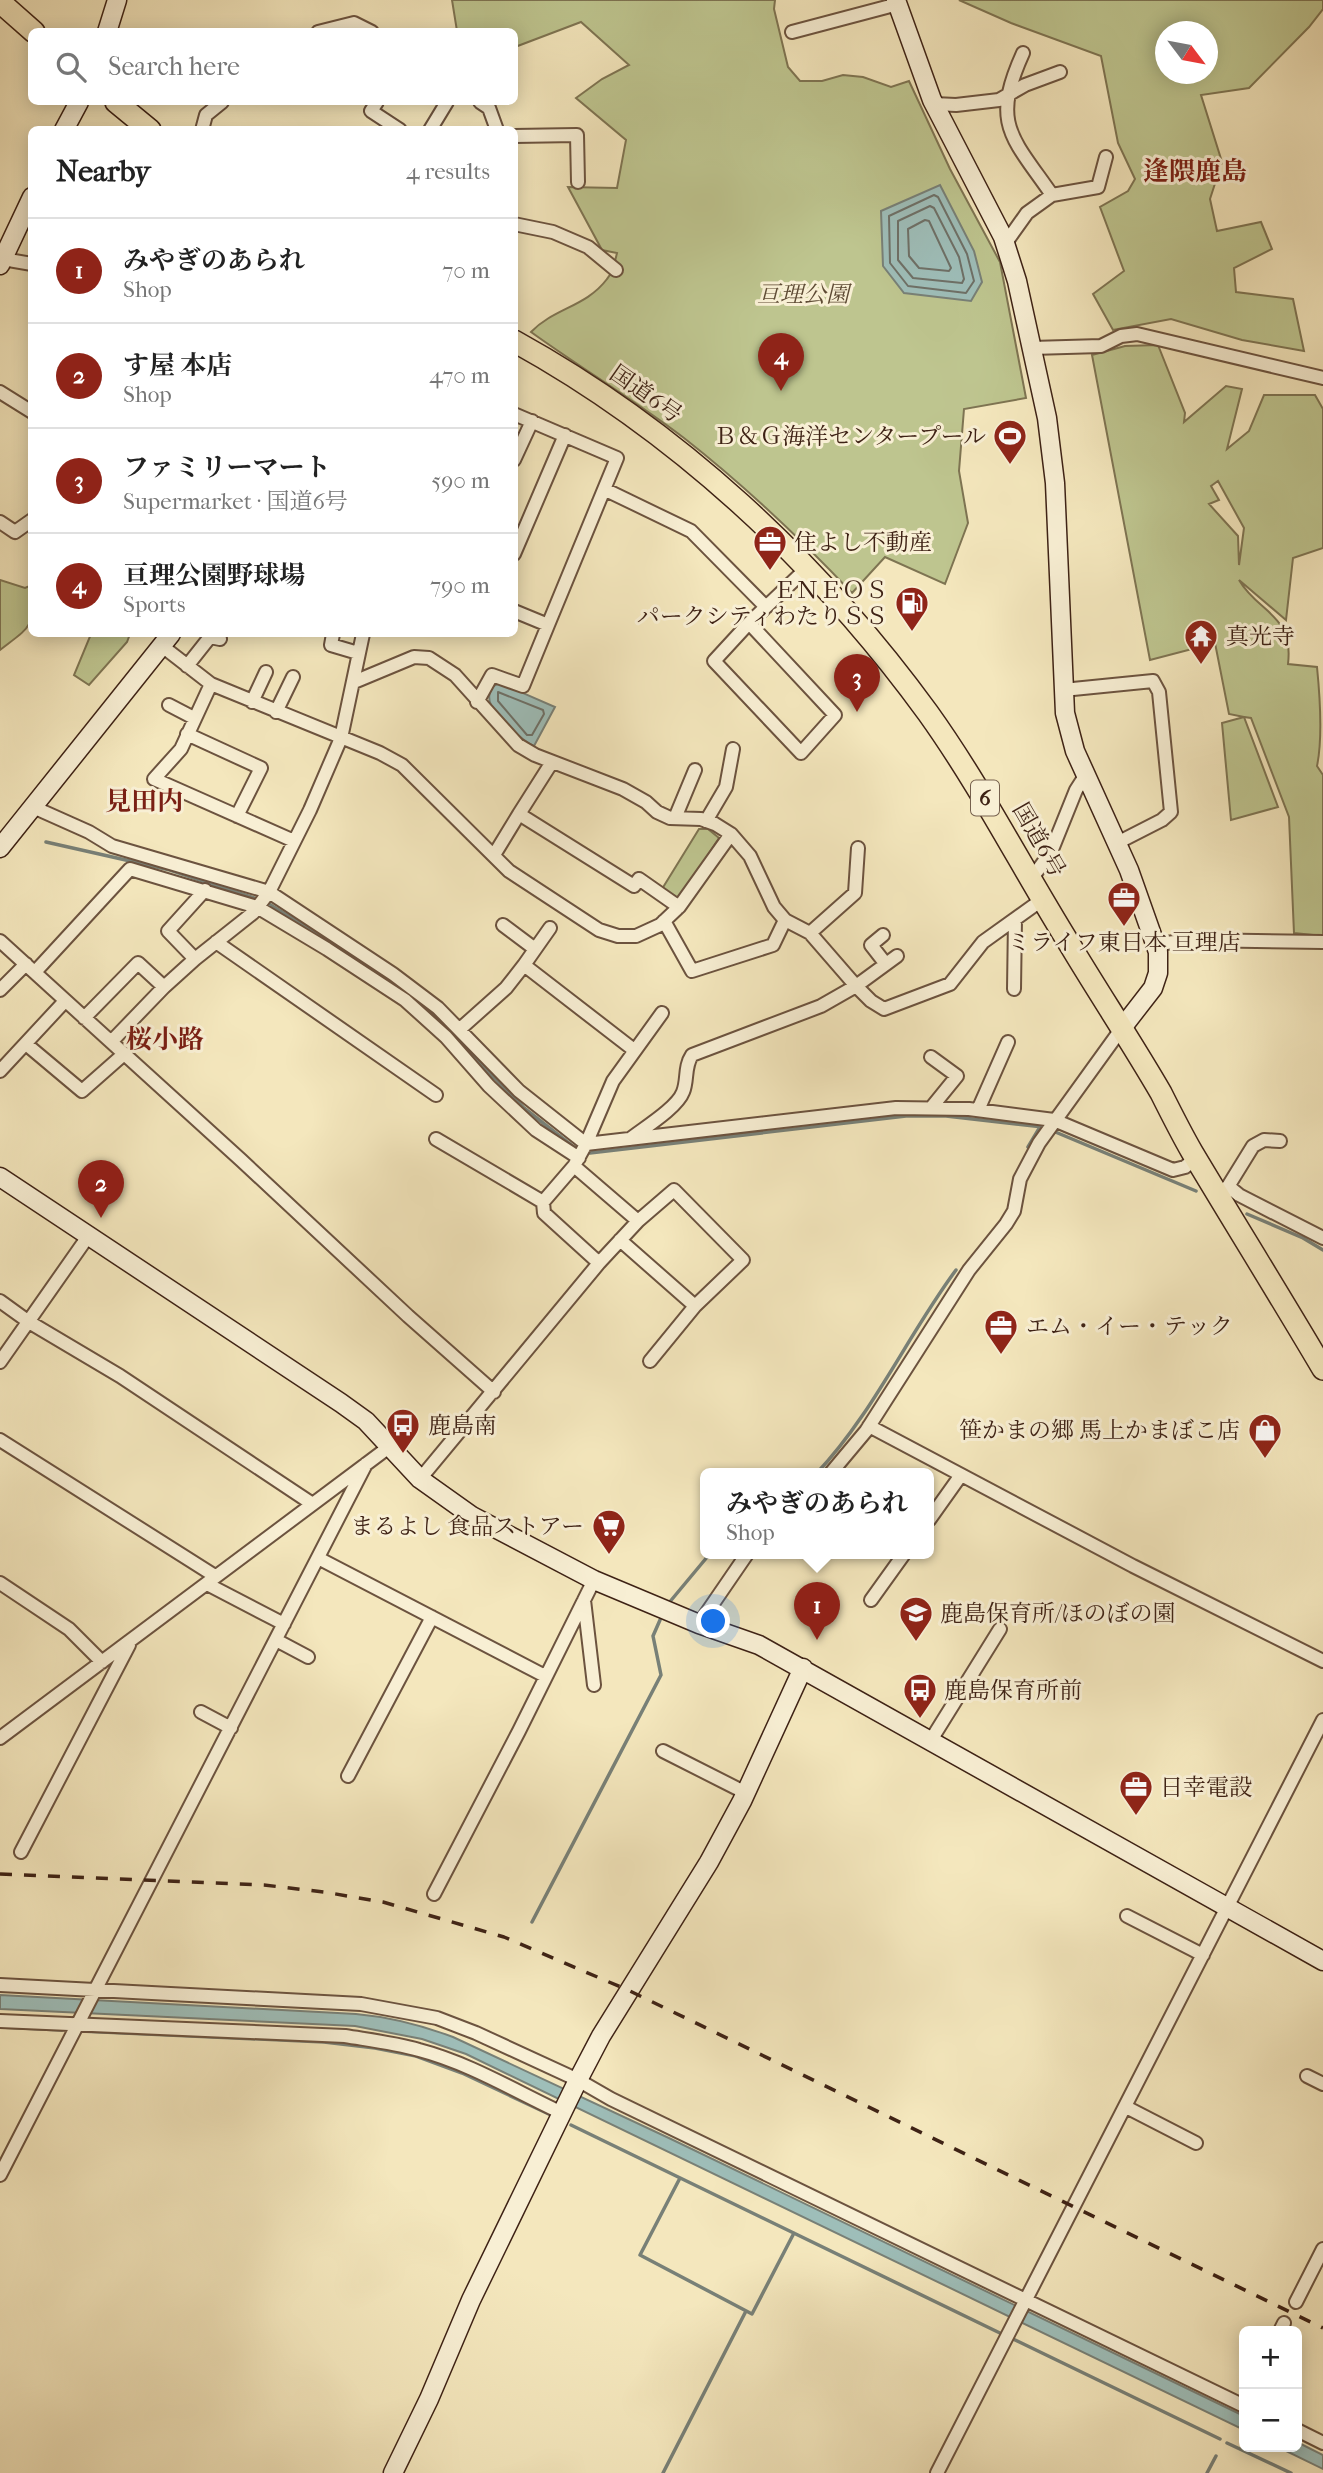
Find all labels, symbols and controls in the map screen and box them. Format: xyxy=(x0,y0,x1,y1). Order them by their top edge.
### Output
north arrow xyxy=(1155,21,1218,84)
search box xyxy=(28,28,518,105)
icon: search xyxy=(52,48,90,86)
text: Search here xyxy=(108,51,240,82)
text: Nearby xyxy=(56,154,151,189)
district label: 逢隈鹿島 xyxy=(1143,156,1247,187)
text: 4 results xyxy=(406,158,490,185)
text: みやぎのあられ xyxy=(123,245,305,276)
text: 1 xyxy=(75,257,83,284)
text: 70 m xyxy=(442,257,490,284)
text: Shop xyxy=(123,276,172,303)
park label: 亘理公園 xyxy=(757,281,853,308)
pin: 4 xyxy=(758,333,804,391)
text: す屋 本店 xyxy=(123,350,233,381)
street label: 国道6号 xyxy=(605,360,687,428)
text: 2 xyxy=(73,362,85,389)
text: 470 m xyxy=(429,362,490,389)
text: Shop xyxy=(123,381,172,408)
sports icon: Ｂ＆Ｇ海洋センタープール xyxy=(991,417,1029,466)
place label: Ｂ＆Ｇ海洋センタープール xyxy=(713,423,986,450)
text: ファミリーマート xyxy=(123,452,330,483)
text: 3 xyxy=(74,467,84,494)
text: 590 m xyxy=(431,467,490,494)
text: Supermarket · 国道6号 xyxy=(123,488,348,515)
office icon: 住よし不動産 xyxy=(751,523,789,572)
place label: 住よし不動産 xyxy=(794,529,932,556)
text: 亘理公園野球場 xyxy=(123,560,305,591)
text: 4 xyxy=(72,572,86,599)
text: 790 m xyxy=(430,572,490,599)
place label: ＥＮＥＯＳ パークシティわたりＳＳ xyxy=(637,577,888,630)
fuel station icon: ＥＮＥＯＳ パークシティわたりＳＳ xyxy=(893,584,931,633)
text: Sports xyxy=(123,591,185,618)
temple icon: 真光寺 xyxy=(1182,617,1220,666)
place label: 真光寺 xyxy=(1226,623,1295,650)
pin: 3 xyxy=(834,654,880,712)
road number: 6 xyxy=(971,780,999,816)
district label: 見田内 xyxy=(105,786,183,817)
street label: 国道6号 xyxy=(1007,798,1071,882)
office icon: ミライフ東日本 亘理店 xyxy=(1105,879,1143,928)
place label: ミライフ東日本 亘理店 xyxy=(1007,929,1241,956)
district label: 桜小路 xyxy=(126,1024,204,1055)
pin: 2 xyxy=(78,1160,124,1218)
office icon: エム・イー・テック xyxy=(982,1307,1020,1356)
place label: エム・イー・テック xyxy=(1026,1313,1233,1340)
bus stop icon: 鹿島南 xyxy=(384,1406,422,1455)
shop icon: 笹かまの郷 馬上かまぼこ店 xyxy=(1246,1411,1284,1460)
place label: 鹿島南 xyxy=(428,1412,497,1439)
place label: 笹かまの郷 馬上かまぼこ店 xyxy=(959,1417,1240,1444)
popup xyxy=(700,1468,934,1559)
text: みやぎのあられ xyxy=(726,1488,908,1519)
supermarket icon: まるよし 食品ストアー xyxy=(590,1507,628,1556)
place label: まるよし 食品ストアー xyxy=(350,1513,584,1540)
text: Shop xyxy=(726,1519,775,1546)
pin: 1 xyxy=(794,1582,840,1640)
school or university icon: 鹿島保育所/ほのぼの園 xyxy=(897,1594,935,1643)
place label: 鹿島保育所/ほのぼの園 xyxy=(940,1600,1176,1627)
your location xyxy=(696,1604,730,1638)
bus stop icon: 鹿島保育所前 xyxy=(901,1671,939,1720)
place label: 鹿島保育所前 xyxy=(944,1677,1082,1704)
office icon: 日幸電設 xyxy=(1117,1768,1155,1817)
place label: 日幸電設 xyxy=(1160,1774,1252,1801)
map controls xyxy=(1239,2326,1302,2452)
button: + xyxy=(1239,2326,1302,2389)
button: − xyxy=(1239,2389,1302,2452)

